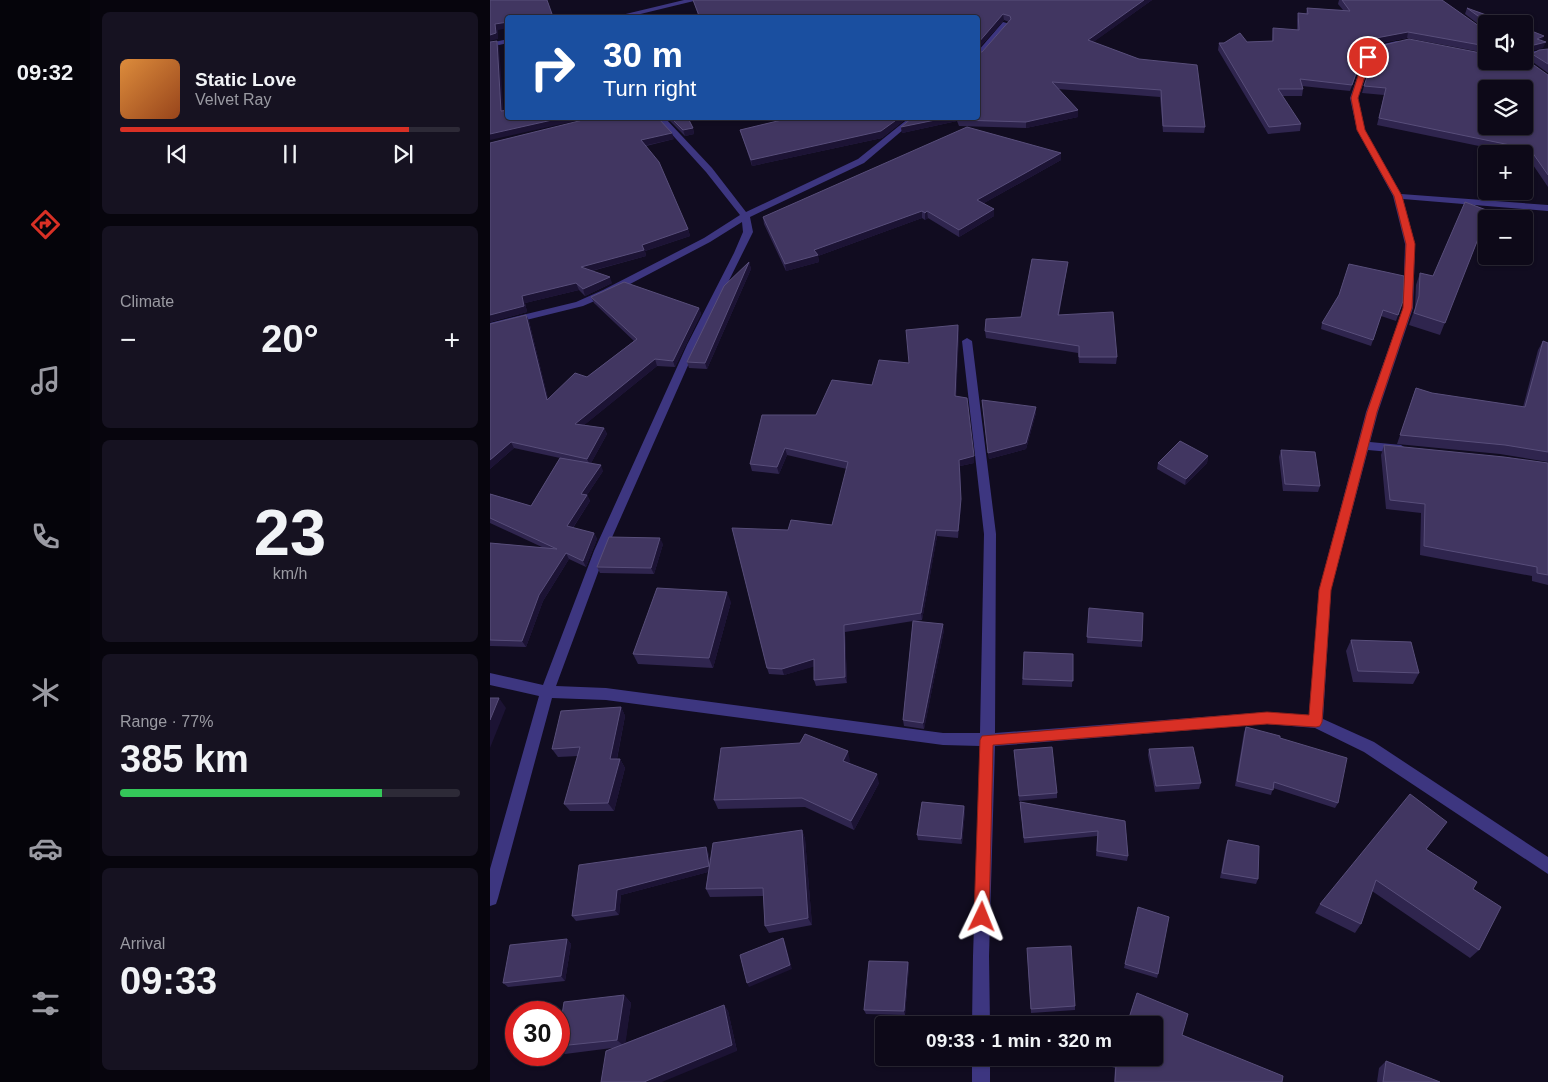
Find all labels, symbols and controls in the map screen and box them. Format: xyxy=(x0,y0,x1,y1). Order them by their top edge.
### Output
map controls xyxy=(1478,15,1533,265)
button: sound xyxy=(1478,15,1533,70)
icon: right xyxy=(520,35,585,100)
text: 30 m xyxy=(603,35,683,74)
pin xyxy=(1347,36,1389,78)
icon: arrive xyxy=(1354,43,1382,71)
text: 09:32 xyxy=(17,60,73,85)
text: Static Love xyxy=(195,69,296,90)
text: Turn right xyxy=(603,76,696,101)
button: layers xyxy=(1478,80,1533,135)
text: Velvet Ray xyxy=(195,91,271,108)
icon: previous xyxy=(163,140,191,168)
icon: pause xyxy=(276,140,304,168)
icon: next xyxy=(389,140,417,168)
button: + xyxy=(1478,145,1533,200)
icon: directions xyxy=(28,207,63,242)
button: − xyxy=(1478,210,1533,265)
text: Climate xyxy=(120,293,174,310)
text: 20° xyxy=(261,318,319,360)
text: − xyxy=(120,324,136,355)
text: + xyxy=(444,324,460,355)
icon: music xyxy=(28,363,63,398)
text: 23 xyxy=(254,496,326,569)
icon: phone xyxy=(28,519,63,554)
text: km/h xyxy=(273,565,307,582)
icon: climate xyxy=(28,675,63,710)
text: Range · 77% xyxy=(120,713,213,730)
text: 385 km xyxy=(120,738,249,780)
icon: car xyxy=(28,831,63,866)
position arrow xyxy=(955,890,1007,942)
text: Arrival xyxy=(120,935,165,952)
text: 09:33 xyxy=(120,960,217,1002)
icon: filters xyxy=(28,986,63,1021)
speed limit sign: 30 xyxy=(505,1001,570,1066)
text: 09:33 · 1 min · 320 m xyxy=(926,1030,1112,1051)

